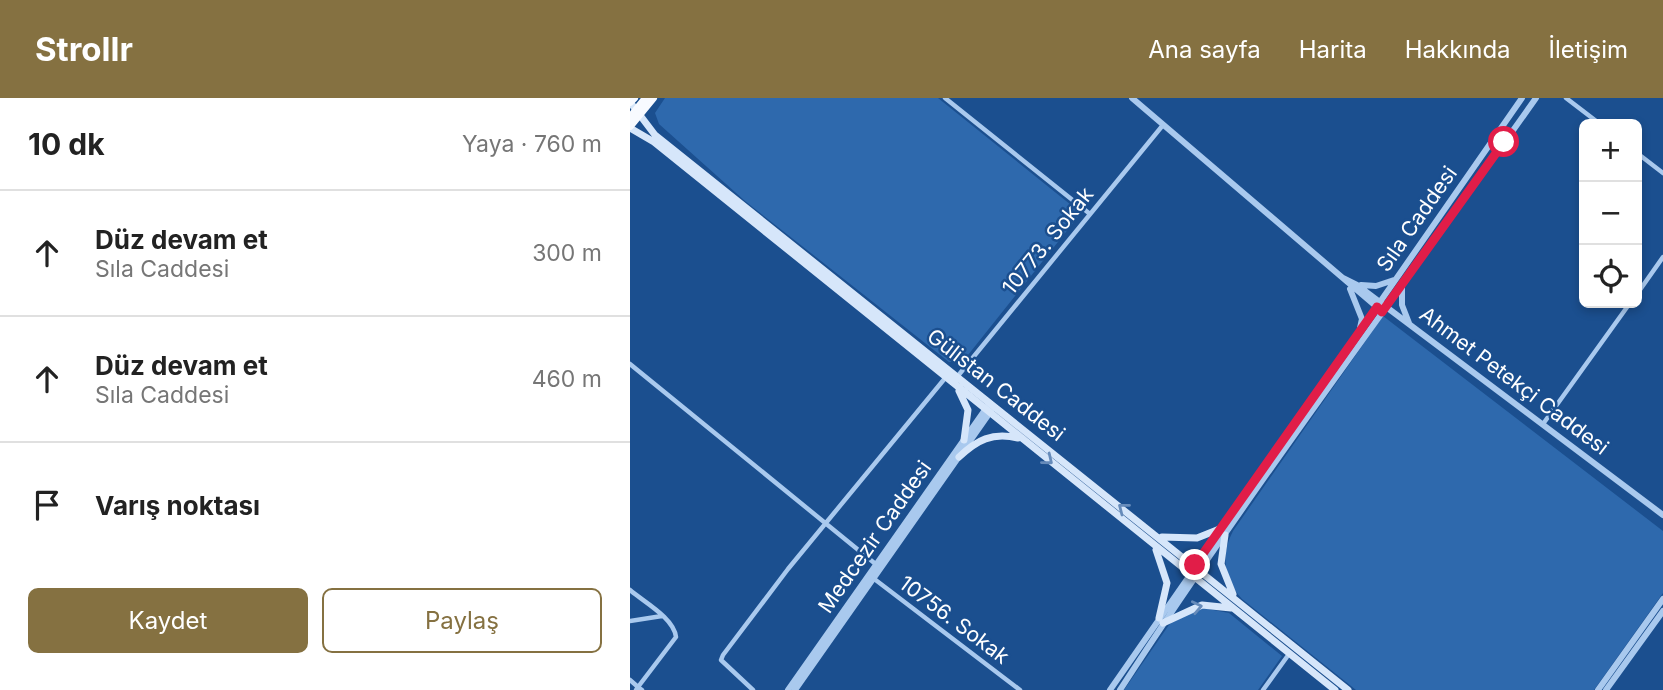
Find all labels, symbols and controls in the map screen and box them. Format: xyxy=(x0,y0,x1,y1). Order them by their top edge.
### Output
text: Strollr xyxy=(35,29,133,69)
text: Ana sayfa xyxy=(1148,35,1261,64)
text: Harita xyxy=(1299,35,1367,64)
text: Hakkında xyxy=(1405,35,1511,64)
text: İletişim xyxy=(1549,35,1628,64)
map controls xyxy=(1579,119,1642,308)
button: + xyxy=(1579,119,1642,182)
text: 10 dk xyxy=(28,126,105,162)
route start xyxy=(1488,126,1519,157)
text: Yaya · 760 m xyxy=(462,130,602,158)
street label: Sıla Caddesi xyxy=(1371,161,1462,276)
street label: 10773. Sokak xyxy=(997,182,1099,299)
button: − xyxy=(1579,182,1642,245)
text: Düz devam et xyxy=(95,224,268,255)
icon: ahead xyxy=(28,234,66,272)
text: 300 m xyxy=(532,239,602,267)
button: locate xyxy=(1579,245,1642,308)
text: Sıla Caddesi xyxy=(95,255,229,283)
street label: Ahmet Petekçi Caddesi xyxy=(1415,301,1614,460)
street label: Gülistan Caddesi xyxy=(923,323,1070,446)
text: Düz devam et xyxy=(95,350,268,381)
icon: ahead xyxy=(28,360,66,398)
text: 460 m xyxy=(532,365,602,393)
text: Sıla Caddesi xyxy=(95,381,229,409)
one-way arrow xyxy=(1039,452,1052,464)
street label: Medcezir Caddesi xyxy=(813,456,936,618)
icon: arrive xyxy=(28,486,66,524)
text: Varış noktası xyxy=(95,490,260,521)
one-way arrow xyxy=(1119,504,1131,517)
route end xyxy=(1179,549,1210,580)
street label: 10756. Sokak xyxy=(894,570,1015,669)
button: Kaydet xyxy=(28,588,308,653)
button: Paylaş xyxy=(322,588,602,653)
one-way arrow xyxy=(1191,601,1203,616)

